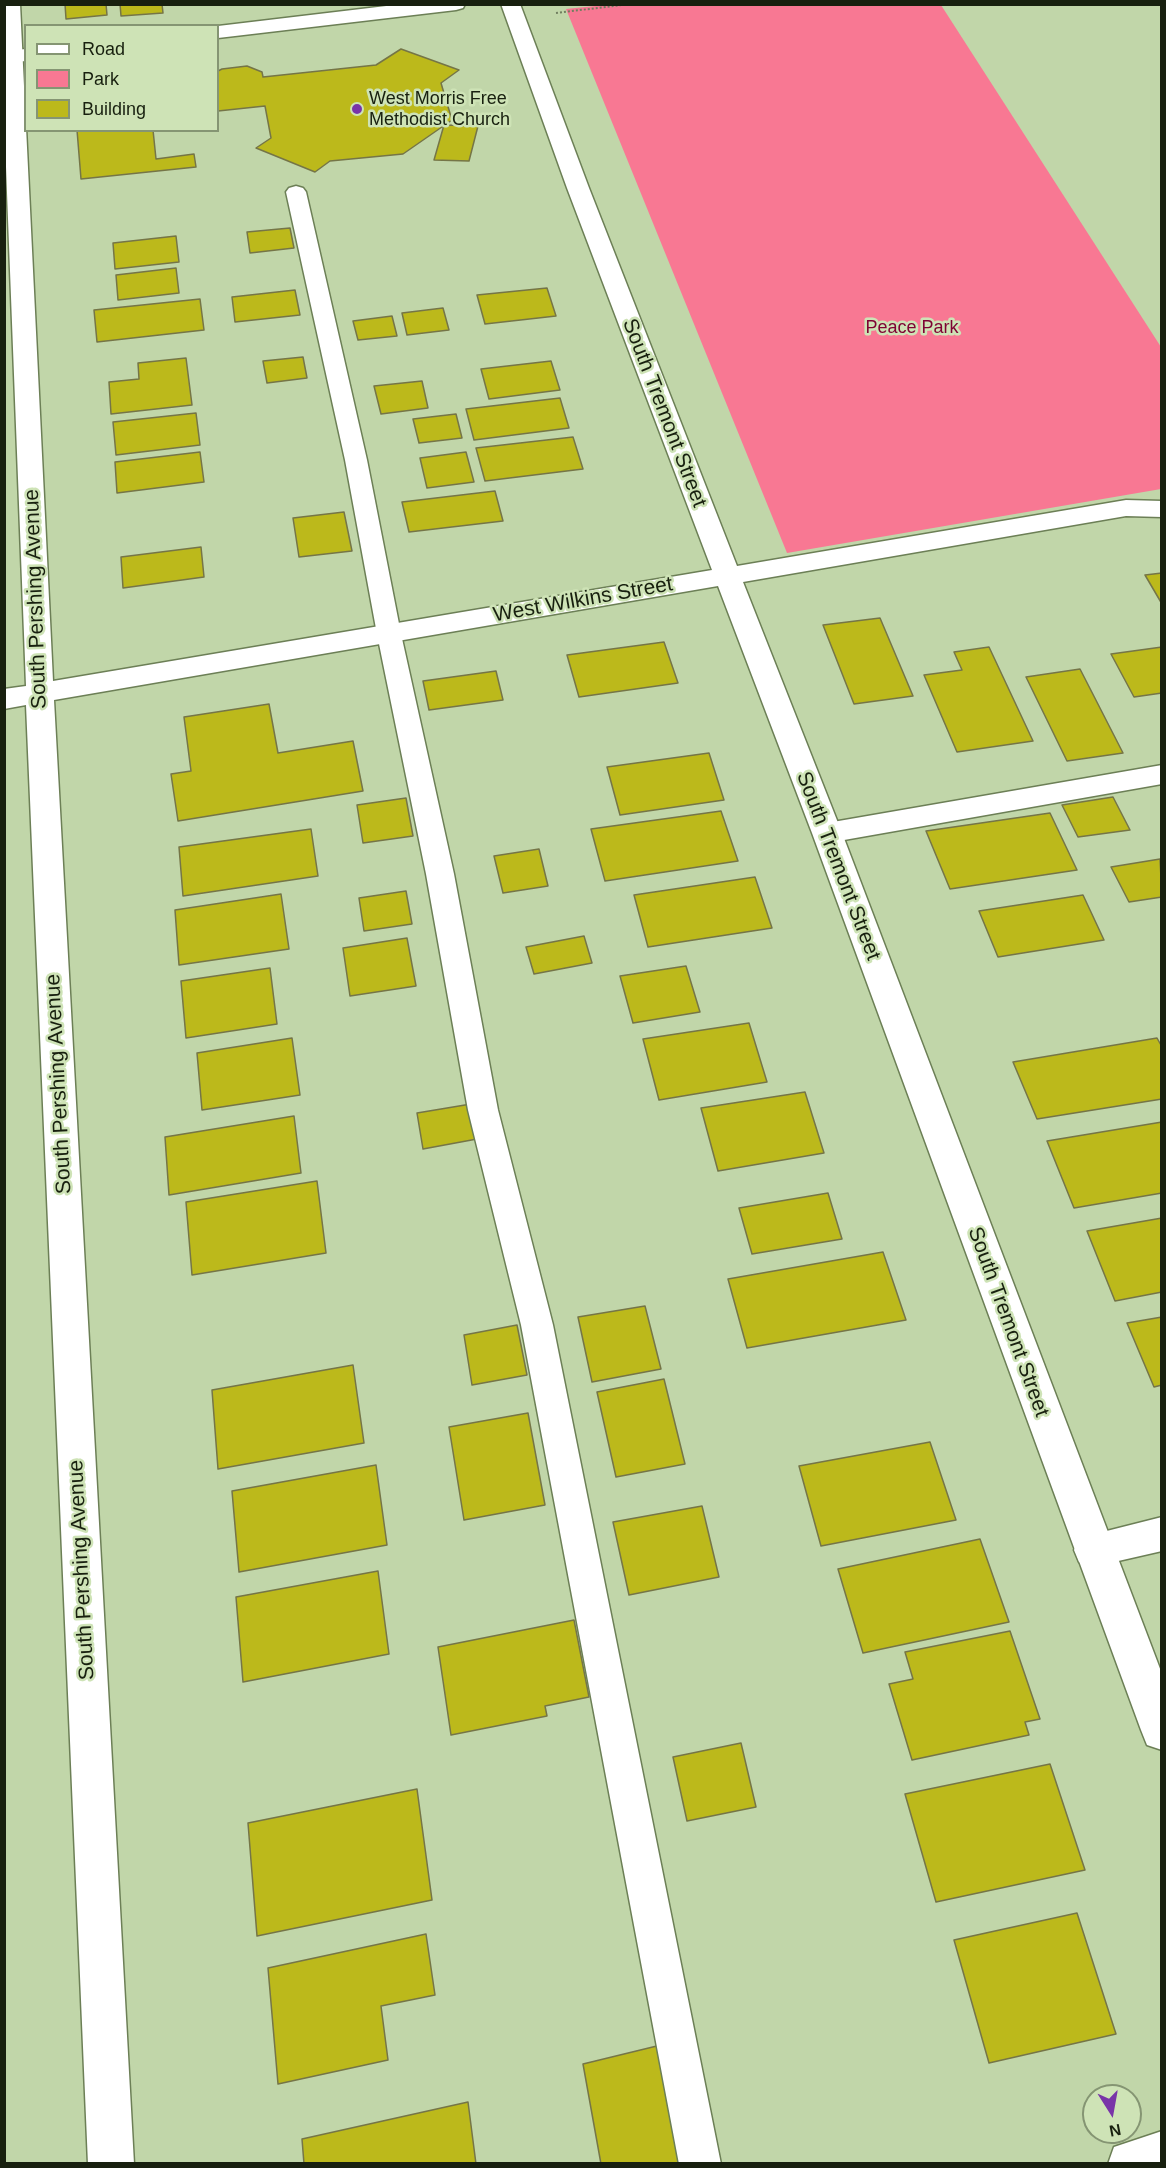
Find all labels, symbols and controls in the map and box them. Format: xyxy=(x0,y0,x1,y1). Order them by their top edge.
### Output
legend xyxy=(24,24,219,132)
text: Road xyxy=(82,39,125,59)
text: Park xyxy=(82,69,119,89)
place label: West Morris Free Methodist Church xyxy=(369,88,510,130)
text: Building xyxy=(82,99,146,119)
marker: West Morris Free Methodist Church xyxy=(350,102,364,116)
street label: South Tremont Street xyxy=(616,315,712,511)
park label: Peace Park xyxy=(865,317,959,339)
street label: South Pershing Avenue xyxy=(20,488,52,710)
street label: West Wilkins Street xyxy=(491,572,675,628)
street label: South Tremont Street xyxy=(790,768,886,964)
street label: South Pershing Avenue xyxy=(41,973,77,1195)
street label: South Tremont Street xyxy=(962,1224,1054,1420)
street label: South Pershing Avenue xyxy=(64,1459,100,1681)
north arrow xyxy=(1082,2084,1142,2144)
text: N xyxy=(1108,2121,1122,2140)

